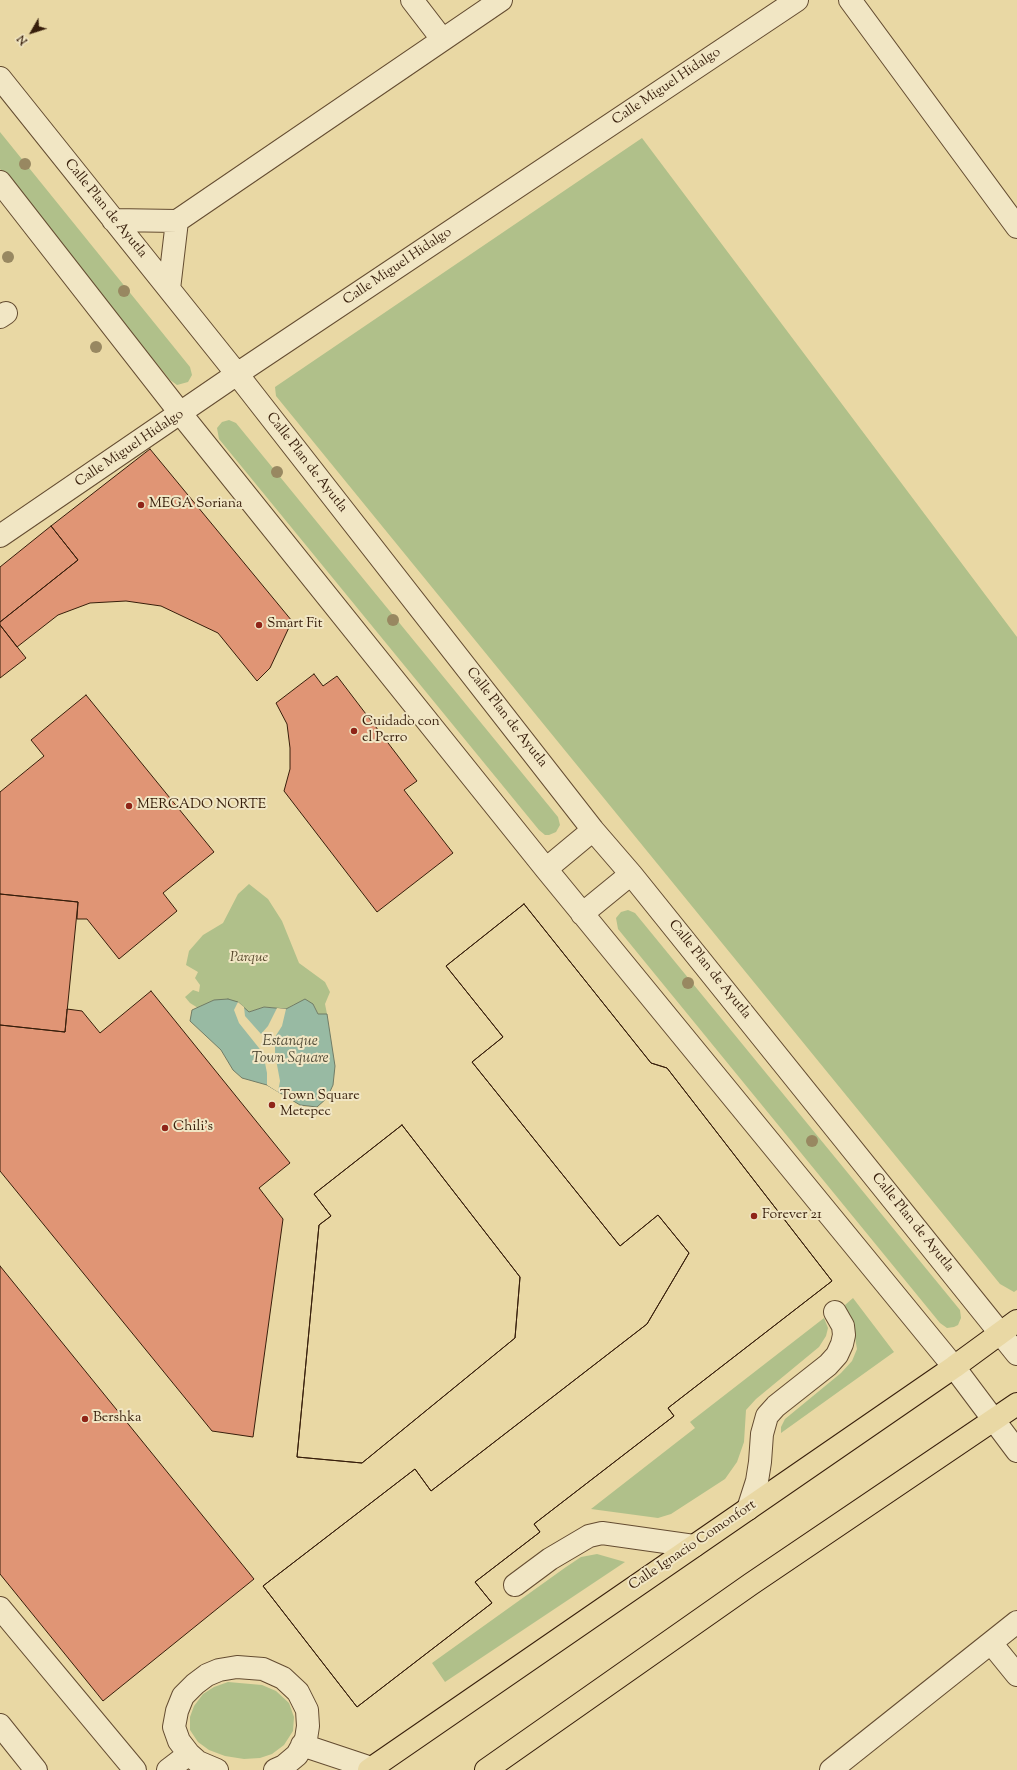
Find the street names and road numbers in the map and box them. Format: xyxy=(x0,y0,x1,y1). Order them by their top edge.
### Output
street label: Calle Miguel Hidalgo xyxy=(610,44,724,130)
street label: Calle Plan de Ayutla xyxy=(60,156,150,262)
street label: Calle Miguel Hidalgo xyxy=(341,224,455,310)
street label: Calle Miguel Hidalgo xyxy=(73,406,187,492)
street label: Calle Plan de Ayutla xyxy=(262,410,350,516)
street label: Calle Plan de Ayutla xyxy=(462,665,550,771)
street label: Calle Plan de Ayutla xyxy=(664,917,754,1023)
street label: Calle Plan de Ayutla xyxy=(867,1170,957,1276)
street label: Calle Ignacio Comonfort xyxy=(626,1497,760,1595)

